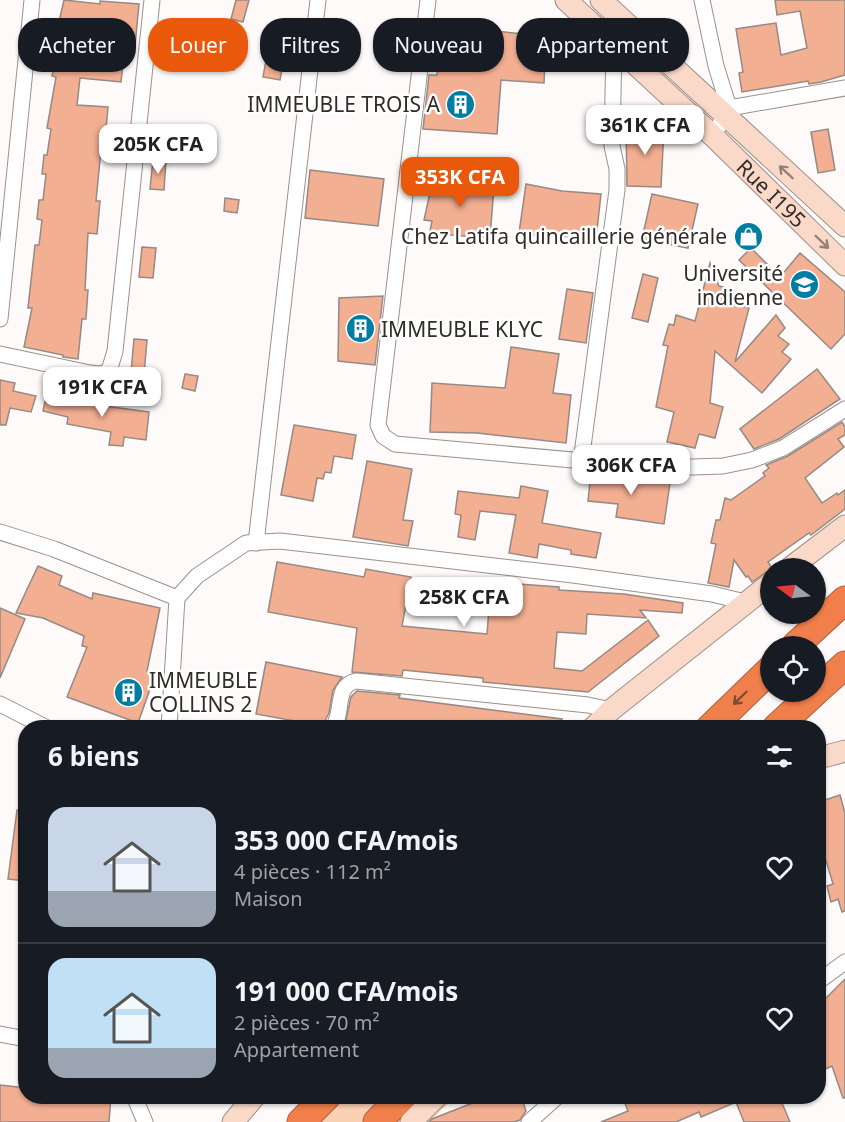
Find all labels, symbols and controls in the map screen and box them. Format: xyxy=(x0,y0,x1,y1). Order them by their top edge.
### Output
chip: Acheter xyxy=(18,18,136,72)
chip: Louer xyxy=(148,18,248,72)
chip: Filtres xyxy=(260,18,361,72)
chip: Nouveau xyxy=(373,18,504,72)
chip: Appartement xyxy=(516,18,689,72)
building icon: IMMEUBLE TROIS A xyxy=(445,88,477,120)
place label: IMMEUBLE TROIS A xyxy=(247,90,441,118)
pin: 361K CFA xyxy=(583,105,707,156)
text: 361K CFA xyxy=(600,111,690,138)
pin: 205K CFA xyxy=(96,124,220,175)
text: 205K CFA xyxy=(113,130,203,157)
street label: Rue I195 xyxy=(731,153,812,233)
pin: 353K CFA xyxy=(398,157,522,208)
text: 353K CFA xyxy=(415,163,505,190)
one-way arrow xyxy=(779,165,794,179)
shop icon: Chez Latifa quincaillerie générale xyxy=(732,220,764,252)
place label: Chez Latifa quincaillerie générale xyxy=(401,222,727,250)
one-way arrow xyxy=(815,235,830,250)
place label: Université indienne xyxy=(683,259,783,311)
school or university icon: Université indienne xyxy=(788,269,820,301)
building icon: IMMEUBLE KLYC xyxy=(344,313,376,345)
place label: IMMEUBLE KLYC xyxy=(381,315,543,343)
pin: 191K CFA xyxy=(40,367,164,418)
text: 191K CFA xyxy=(57,373,147,400)
pin: 306K CFA xyxy=(569,445,693,496)
text: 306K CFA xyxy=(586,451,676,478)
north arrow xyxy=(760,558,826,624)
map controls xyxy=(760,558,826,702)
pin: 258K CFA xyxy=(402,577,526,628)
text: 258K CFA xyxy=(419,583,509,610)
button: locate xyxy=(760,636,826,702)
place label: IMMEUBLE COLLINS 2 xyxy=(149,666,258,718)
building icon: IMMEUBLE COLLINS 2 xyxy=(112,676,144,708)
one-way arrow xyxy=(733,691,748,705)
text: 6 biens xyxy=(48,738,139,774)
icon: filters xyxy=(763,740,796,773)
text: 353 000 CFA/mois xyxy=(234,822,458,858)
icon: home xyxy=(96,831,168,903)
icon: heart xyxy=(763,851,796,884)
text: 4 pièces · 112 m² xyxy=(234,858,391,885)
text: Maison xyxy=(234,885,303,912)
text: 191 000 CFA/mois xyxy=(234,973,458,1009)
icon: home xyxy=(96,982,168,1054)
icon: heart xyxy=(763,1002,796,1035)
text: 2 pièces · 70 m² xyxy=(234,1009,379,1036)
text: Appartement xyxy=(234,1036,359,1063)

